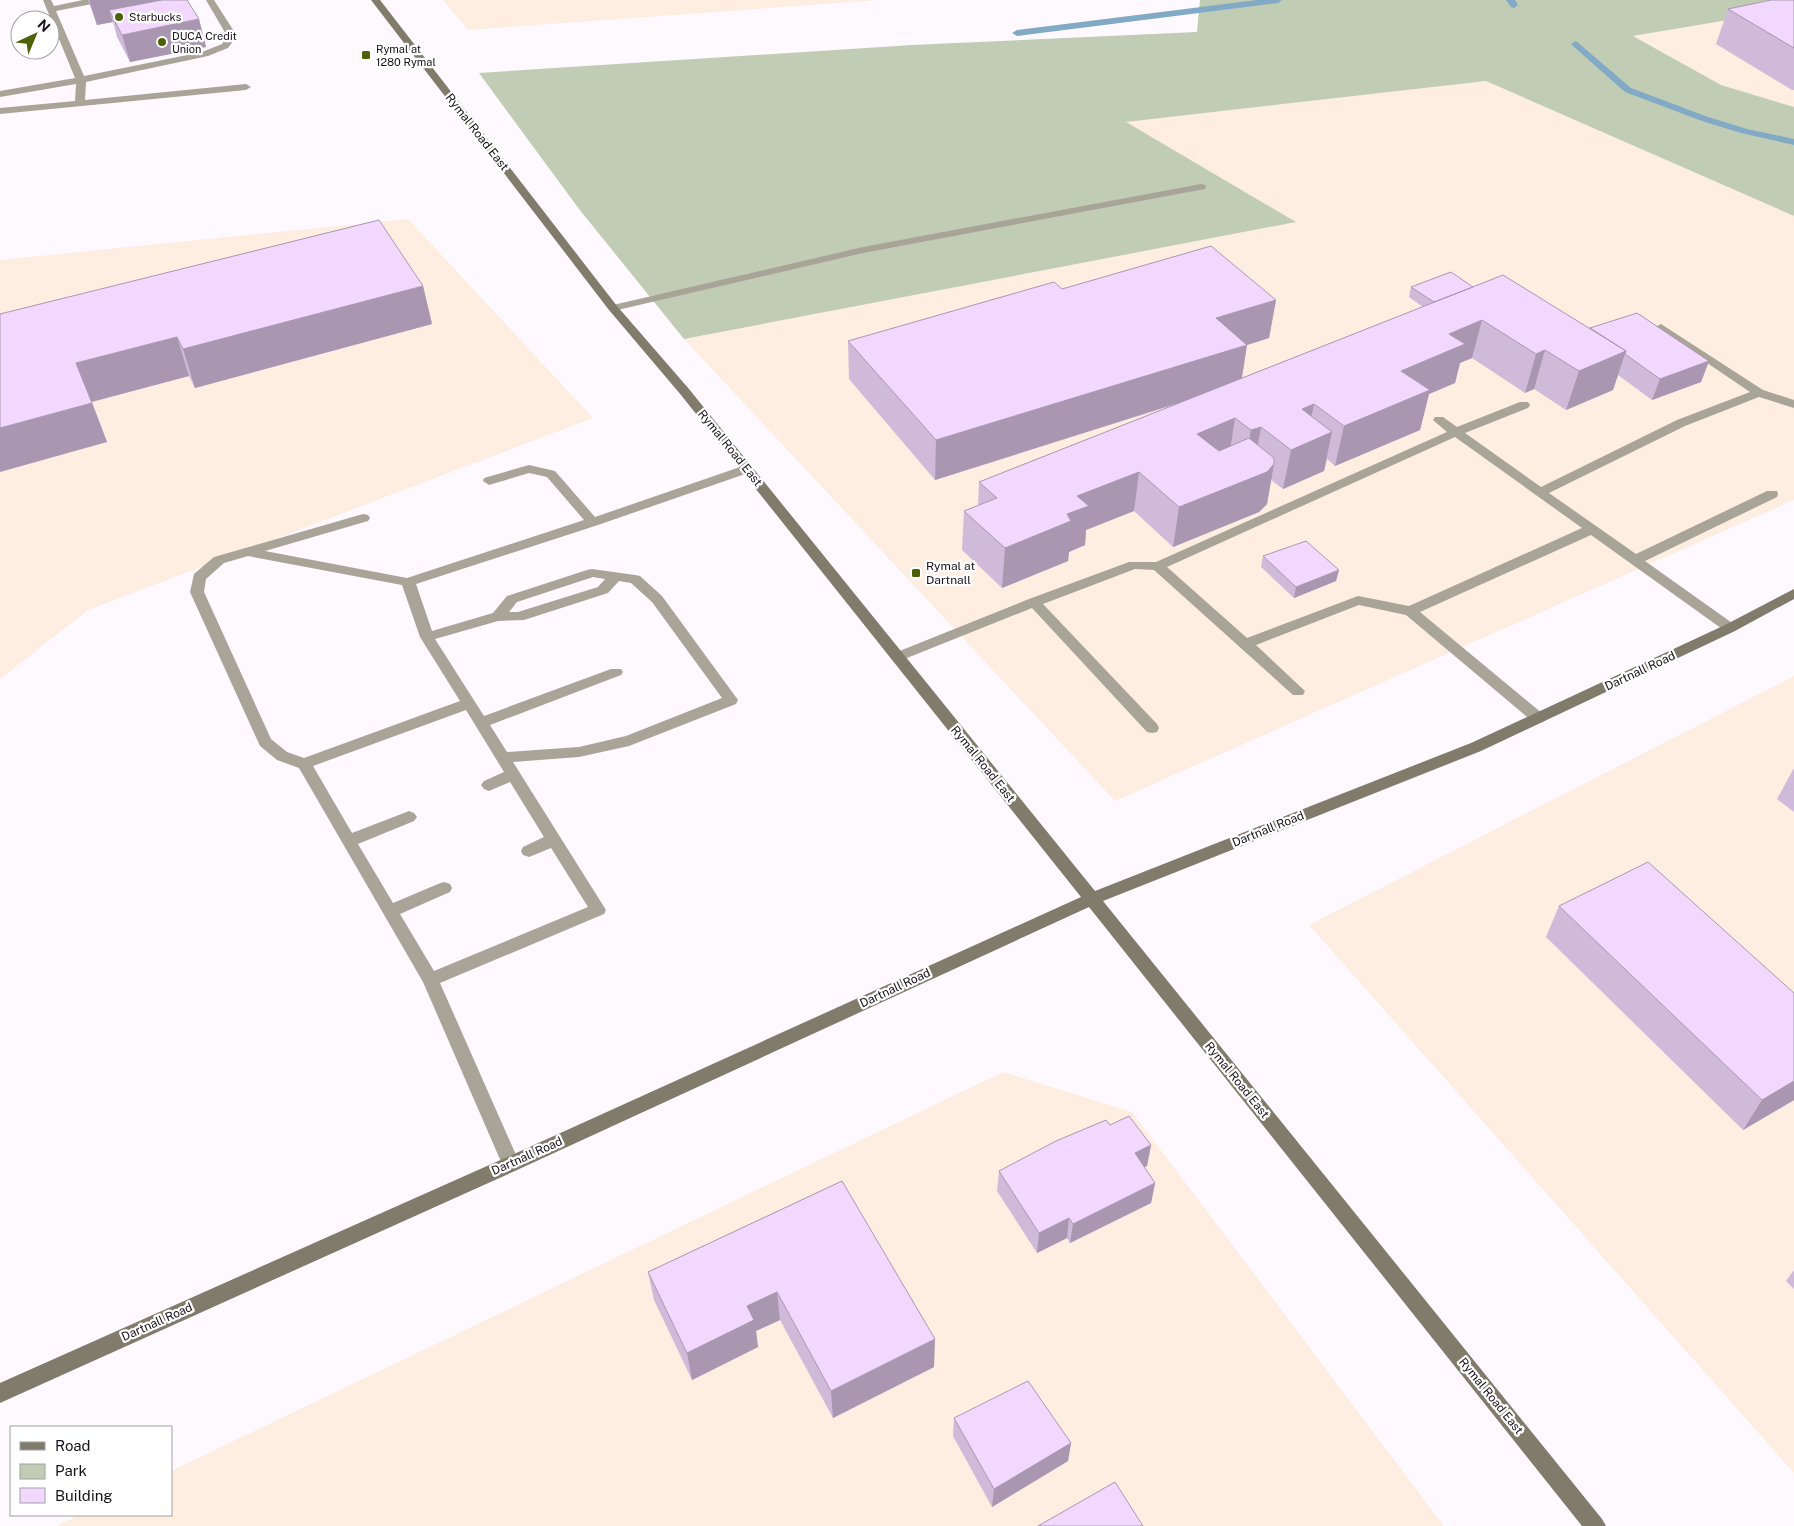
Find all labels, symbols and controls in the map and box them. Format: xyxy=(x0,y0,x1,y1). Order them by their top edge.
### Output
north arrow xyxy=(10,10,60,60)
marker: Starbucks xyxy=(113,11,125,23)
place label: Starbucks xyxy=(129,11,182,23)
text: N xyxy=(35,16,54,35)
place label: DUCA Credit Union xyxy=(172,30,237,55)
marker: DUCA Credit Union xyxy=(156,36,168,48)
place label: Rymal at 1280 Rymal xyxy=(376,43,436,68)
marker: Rymal at 1280 Rymal xyxy=(360,49,372,61)
street label: Rymal Road East xyxy=(443,91,512,174)
street label: Rymal Road East xyxy=(695,407,765,489)
place label: Rymal at Dartnall xyxy=(926,559,975,587)
marker: Rymal at Dartnall xyxy=(910,567,922,579)
street label: Dartnall Road xyxy=(1603,649,1677,693)
street label: Rymal Road East xyxy=(948,723,1018,805)
street label: Dartnall Road xyxy=(1230,808,1306,850)
street label: Dartnall Road xyxy=(858,966,932,1010)
street label: Rymal Road East xyxy=(1202,1039,1272,1121)
street label: Dartnall Road xyxy=(489,1134,565,1178)
street label: Dartnall Road xyxy=(119,1300,195,1344)
street label: Rymal Road East xyxy=(1456,1355,1526,1437)
legend xyxy=(10,1426,172,1516)
text: Road xyxy=(55,1437,91,1454)
text: Park xyxy=(55,1462,87,1479)
text: Building xyxy=(55,1487,113,1504)

